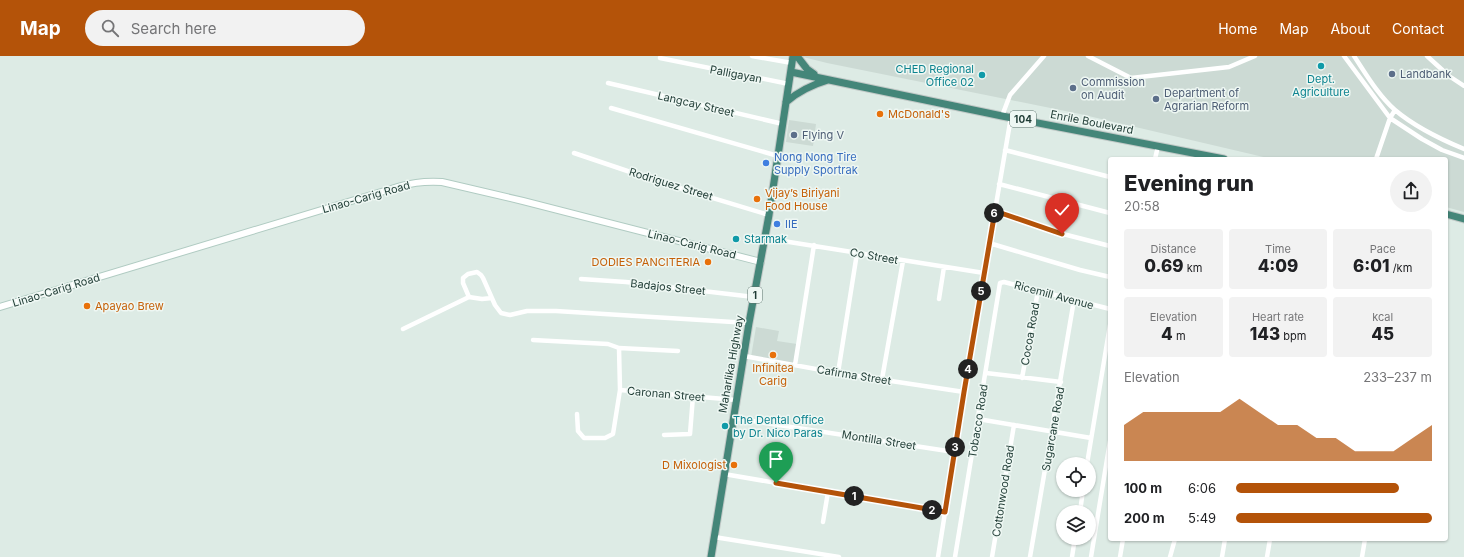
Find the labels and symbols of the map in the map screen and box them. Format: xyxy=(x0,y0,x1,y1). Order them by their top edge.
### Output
marker: Dept. Agriculture xyxy=(1316,61,1326,71)
street label: Palligayan xyxy=(709,62,763,86)
place label: CHED Regional Office 02 xyxy=(895,62,974,89)
place label: Landbank xyxy=(1400,67,1451,81)
marker: Landbank xyxy=(1387,69,1397,79)
marker: CHED Regional Office 02 xyxy=(977,70,987,80)
place label: Dept. Agriculture xyxy=(1292,72,1350,99)
place label: Commission on Audit xyxy=(1081,75,1145,102)
marker: Commission on Audit xyxy=(1068,83,1078,93)
place label: Department of Agrarian Reform xyxy=(1164,86,1249,113)
street label: Langcay Street xyxy=(656,88,736,120)
marker: Department of Agrarian Reform xyxy=(1151,94,1161,104)
place label: McDonald's xyxy=(888,107,950,121)
street label: Enrile Boulevard xyxy=(1049,107,1135,137)
marker: McDonald's xyxy=(875,109,885,119)
road number: 104 xyxy=(1010,111,1036,127)
place label: Flying V xyxy=(802,128,844,142)
marker: Flying V xyxy=(789,130,799,140)
place label: Nong Nong Tire Supply Sportrak xyxy=(774,150,858,177)
marker: Nong Nong Tire Supply Sportrak xyxy=(761,158,771,168)
street label: Rodriguez Street xyxy=(627,165,715,204)
street label: Linao-Carig Road xyxy=(320,178,412,216)
place label: Vijay’s Biriyani Food House xyxy=(765,186,839,213)
pin xyxy=(1045,193,1079,234)
marker: Vijay’s Biriyani Food House xyxy=(752,194,762,204)
pin: 6 xyxy=(984,203,1004,223)
place label: IIE xyxy=(785,217,798,231)
marker: IIE xyxy=(772,219,782,229)
street label: Linao-Carig Road xyxy=(646,226,738,262)
place label: Starmak xyxy=(744,232,787,246)
marker: Starmak xyxy=(731,234,741,244)
street label: Co Street xyxy=(849,245,900,267)
place label: DODIES PANCITERIA xyxy=(592,255,700,269)
marker: DODIES PANCITERIA xyxy=(703,257,713,267)
street label: Linao-Carig Road xyxy=(11,270,101,310)
street label: Badajos Street xyxy=(630,276,707,298)
street label: Ricemill Avenue xyxy=(1013,278,1095,312)
pin: 5 xyxy=(971,281,991,301)
road number: 1 xyxy=(748,287,762,303)
place label: Apayao Brew xyxy=(95,299,164,313)
marker: Apayao Brew xyxy=(82,301,92,311)
street label: Cocoa Road xyxy=(1018,302,1042,366)
street label: Maharlika Highway xyxy=(716,314,746,414)
marker: Infinitea Carig xyxy=(768,350,778,360)
pin: 4 xyxy=(958,359,978,379)
place label: Infinitea Carig xyxy=(752,361,794,388)
street label: Cafirma Street xyxy=(816,362,893,388)
street label: Tobacco Road xyxy=(965,383,991,459)
street label: Caronan Street xyxy=(626,384,706,404)
street label: Sugarcane Road xyxy=(1039,386,1067,472)
place label: The Dental Office by Dr. Nico Paras xyxy=(733,413,824,440)
marker: The Dental Office by Dr. Nico Paras xyxy=(720,421,730,431)
street label: Montilla Street xyxy=(841,427,917,453)
pin: 3 xyxy=(945,437,965,457)
pin xyxy=(759,442,793,483)
street label: Cottonwood Road xyxy=(989,444,1017,538)
place label: D Mixologist xyxy=(662,458,726,472)
marker: D Mixologist xyxy=(729,460,739,470)
pin: 1 xyxy=(844,486,864,506)
pin: 2 xyxy=(922,500,942,520)

